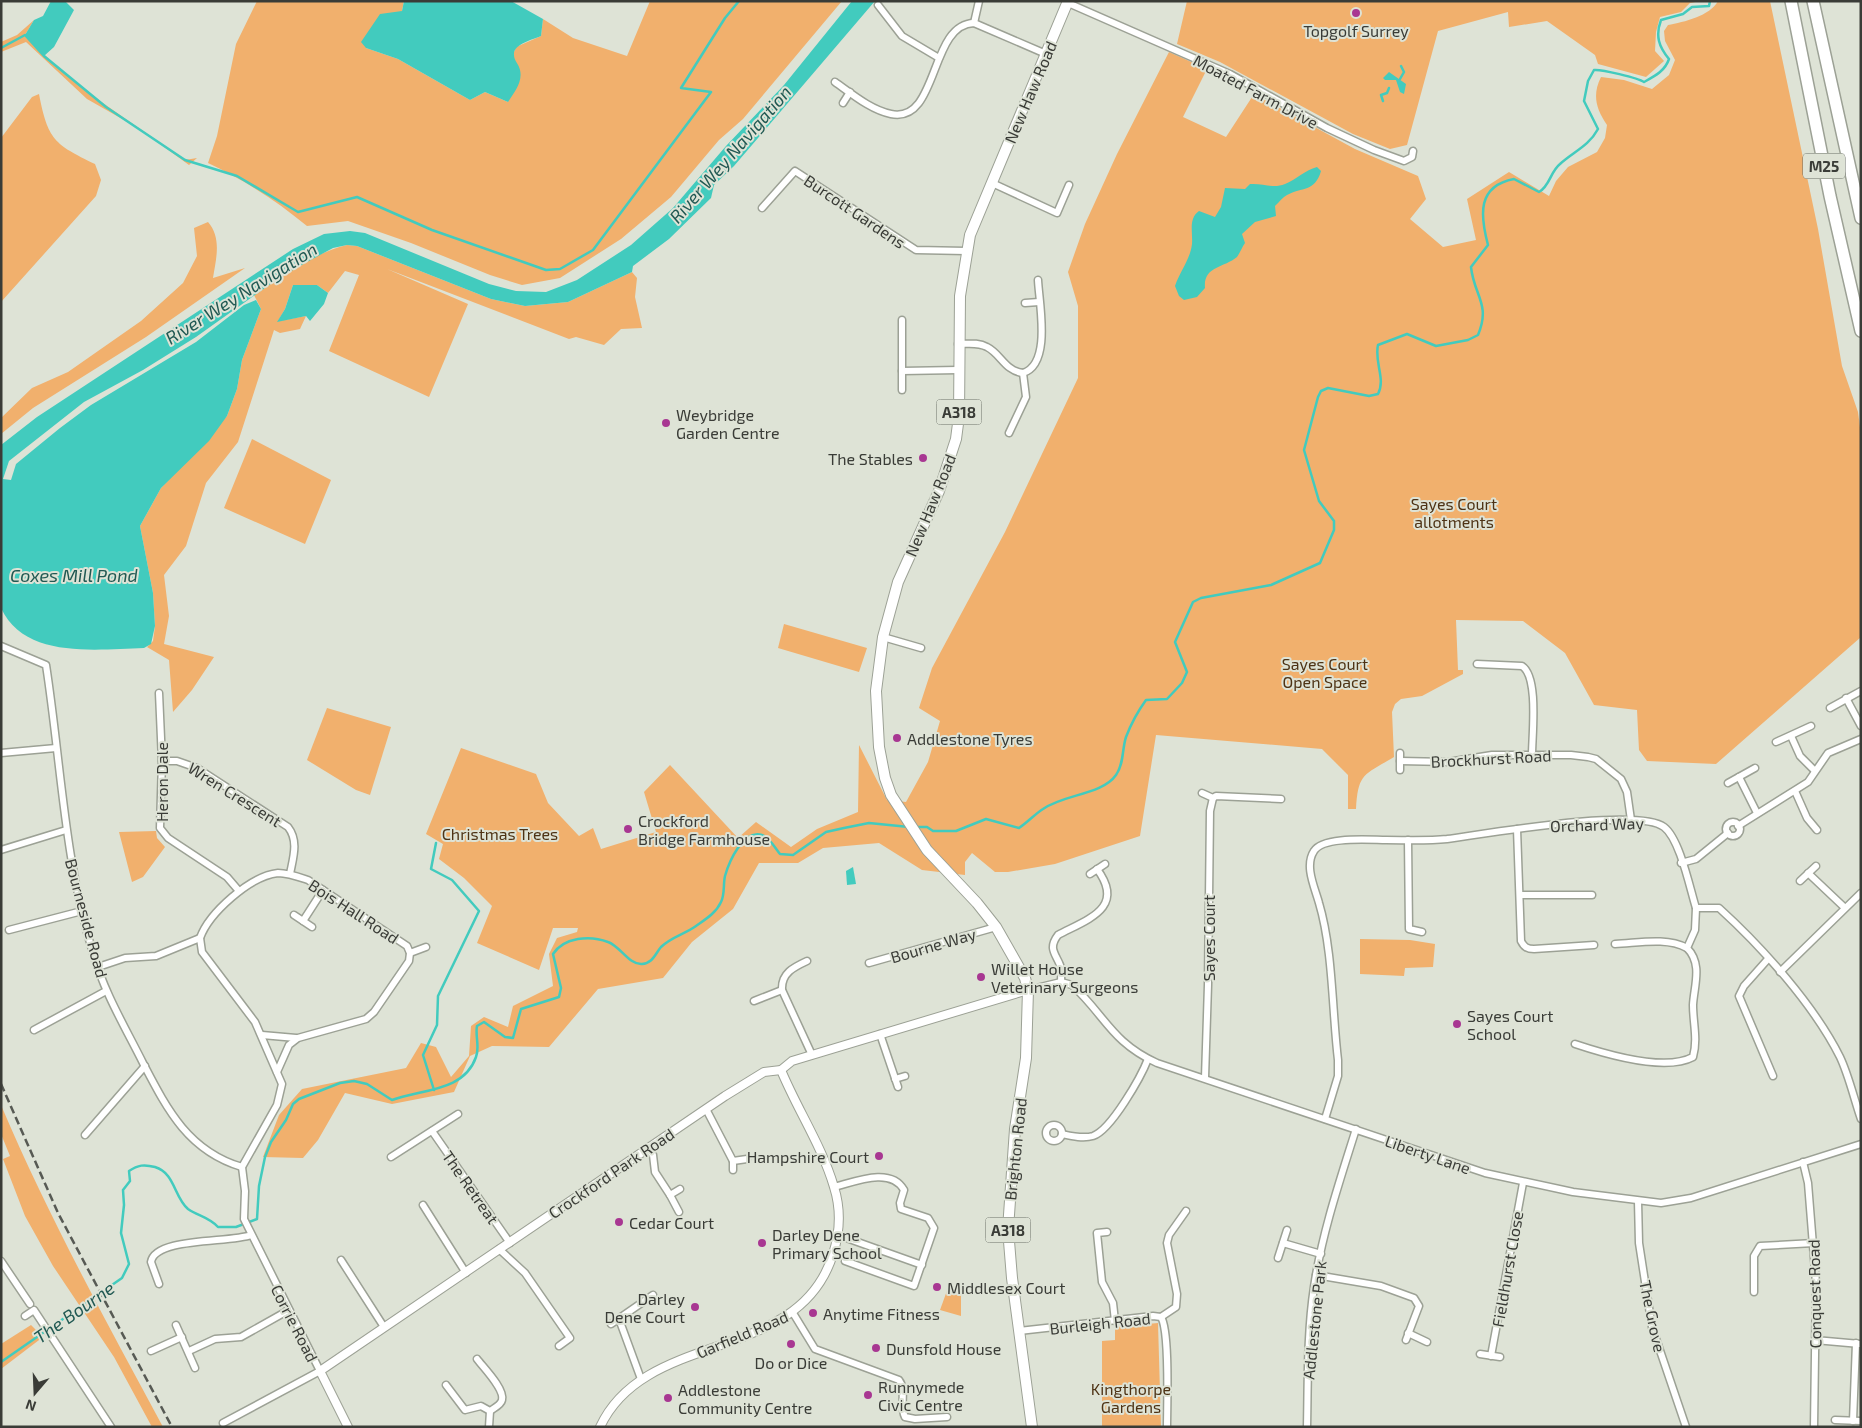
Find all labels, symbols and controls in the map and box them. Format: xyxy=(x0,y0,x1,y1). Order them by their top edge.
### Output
marker: Topgolf Surrey xyxy=(1350,7,1362,19)
place label: Topgolf Surrey xyxy=(1303,21,1409,40)
street label: New Haw Road xyxy=(1000,38,1060,146)
street label: Moated Farm Drive xyxy=(1190,50,1322,132)
water label: River Wey Navigation xyxy=(664,81,796,227)
road number: M25 xyxy=(1803,154,1845,178)
street label: Burcott Gardens xyxy=(801,170,909,252)
water label: River Wey Navigation xyxy=(161,237,321,349)
road number: A318 xyxy=(936,400,982,424)
place label: Weybridge Garden Centre xyxy=(676,405,780,442)
marker: Weybridge Garden Centre xyxy=(660,417,672,429)
place label: The Stables xyxy=(828,449,913,468)
street label: New Haw Road xyxy=(901,451,959,559)
marker: The Stables xyxy=(917,452,929,464)
park label: Sayes Court allotments xyxy=(1411,494,1497,531)
water label: Coxes Mill Pond xyxy=(10,564,138,586)
park label: Sayes Court Open Space xyxy=(1282,654,1368,691)
place label: Addlestone Tyres xyxy=(907,729,1033,748)
marker: Addlestone Tyres xyxy=(891,732,903,744)
street label: Heron Dale xyxy=(152,742,171,822)
street label: Brockhurst Road xyxy=(1430,745,1552,771)
street label: Wren Crescent xyxy=(185,758,285,830)
place label: Crockford Bridge Farmhouse xyxy=(638,811,770,848)
street label: Orchard Way xyxy=(1550,813,1645,835)
marker: Crockford Bridge Farmhouse xyxy=(622,823,634,835)
park label: Christmas Trees xyxy=(442,824,558,843)
street label: Bourneside Road xyxy=(62,856,112,980)
street label: Bois Hall Road xyxy=(305,875,403,947)
street label: Sayes Court xyxy=(1199,895,1218,981)
street label: Bourne Way xyxy=(888,924,978,966)
place label: Willet House Veterinary Surgeons xyxy=(991,959,1138,996)
marker: Willet House Veterinary Surgeons xyxy=(975,971,987,983)
place label: Sayes Court School xyxy=(1467,1006,1553,1043)
marker: Sayes Court School xyxy=(1451,1018,1463,1030)
street label: Brighton Road xyxy=(1000,1097,1030,1201)
street label: Crockford Park Road xyxy=(545,1124,677,1222)
street label: Liberty Lane xyxy=(1383,1131,1473,1177)
street label: The Retreat xyxy=(439,1147,503,1227)
place label: Hampshire Court xyxy=(747,1147,869,1166)
marker: Hampshire Court xyxy=(873,1150,885,1162)
street label: Fieldhurst Close xyxy=(1487,1210,1527,1328)
place label: Cedar Court xyxy=(629,1213,714,1232)
marker: Cedar Court xyxy=(613,1216,625,1228)
road number: A318 xyxy=(986,1218,1030,1242)
place label: Darley Dene Primary School xyxy=(772,1225,882,1262)
marker: Darley Dene Primary School xyxy=(756,1237,768,1249)
street label: Conquest Road xyxy=(1804,1239,1824,1349)
street label: Addlestone Park xyxy=(1298,1260,1330,1380)
water label: The Bourne xyxy=(30,1276,119,1348)
place label: Middlesex Court xyxy=(947,1278,1065,1297)
street label: The Grove xyxy=(1636,1278,1670,1354)
street label: Corrie Road xyxy=(267,1281,323,1365)
marker: Middlesex Court xyxy=(931,1281,943,1293)
place label: Darley Dene Court xyxy=(604,1289,686,1326)
marker: Darley Dene Court xyxy=(689,1301,701,1313)
place label: Anytime Fitness xyxy=(823,1304,940,1323)
street label: Garfield Road xyxy=(693,1306,791,1362)
marker: Anytime Fitness xyxy=(807,1307,819,1319)
street label: Burleigh Road xyxy=(1049,1308,1151,1338)
marker: Do or Dice xyxy=(785,1338,797,1350)
place label: Dunsfold House xyxy=(886,1339,1001,1358)
marker: Dunsfold House xyxy=(870,1342,882,1354)
place label: Do or Dice xyxy=(755,1353,827,1372)
north arrow xyxy=(10,1368,60,1418)
place label: Runnymede Civic Centre xyxy=(878,1377,964,1414)
park label: Kingthorpe Gardens xyxy=(1091,1379,1171,1416)
place label: Addlestone Community Centre xyxy=(678,1380,812,1417)
marker: Runnymede Civic Centre xyxy=(862,1389,874,1401)
marker: Addlestone Community Centre xyxy=(662,1392,674,1404)
text: N xyxy=(23,1396,38,1415)

